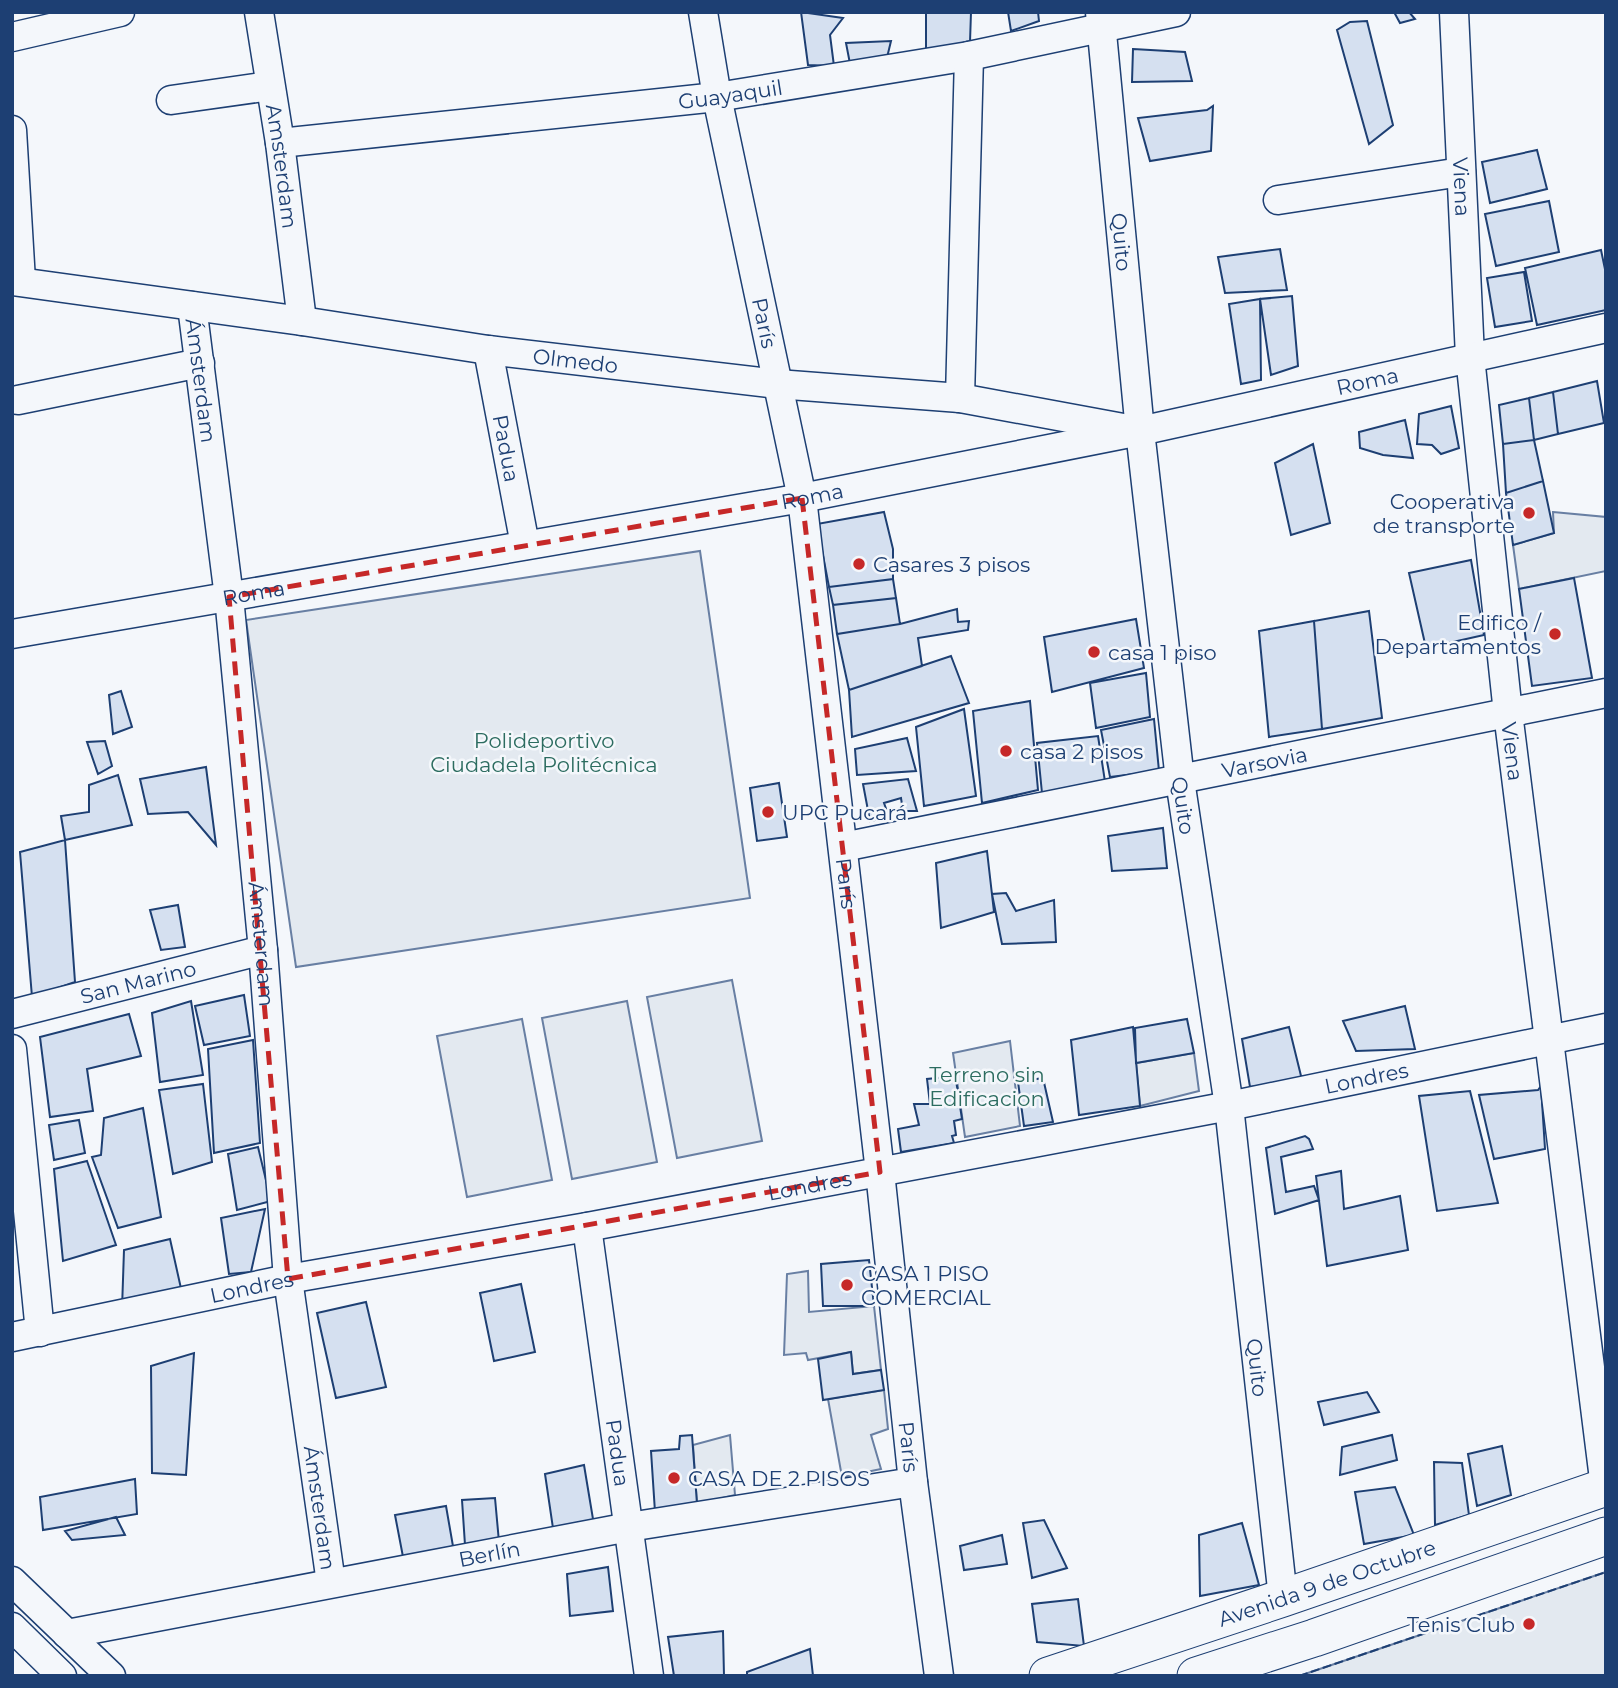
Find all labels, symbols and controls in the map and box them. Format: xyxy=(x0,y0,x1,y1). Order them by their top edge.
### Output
street label: Guayaquil xyxy=(677,74,784,114)
street label: Amsterdam xyxy=(261,102,303,230)
street label: Viena xyxy=(1448,157,1476,217)
street label: Quito xyxy=(1107,212,1137,272)
street label: París xyxy=(747,295,782,351)
street label: Ámsterdam xyxy=(181,317,222,444)
street label: Olmedo xyxy=(531,343,619,378)
street label: Roma xyxy=(1334,362,1401,400)
street label: Padua xyxy=(488,413,525,484)
street label: Roma xyxy=(779,478,846,514)
place label: Cooperativa de transporte xyxy=(1373,489,1515,538)
marker: Cooperativa de transporte xyxy=(1521,505,1537,521)
place label: Casares 3 pisos xyxy=(873,552,1030,577)
marker: Casares 3 pisos xyxy=(851,556,867,572)
street label: Roma xyxy=(220,575,287,610)
place label: Edifico / Departamentos xyxy=(1374,610,1542,659)
marker: Edifico / Departamentos xyxy=(1547,626,1563,642)
place label: casa 1 piso xyxy=(1108,640,1217,665)
marker: casa 1 piso xyxy=(1086,644,1102,660)
street label: Viena xyxy=(1497,720,1529,782)
park label: Polideportivo Ciudadela Politécnica xyxy=(430,728,658,777)
place label: casa 2 pisos xyxy=(1020,739,1143,764)
street label: Varsovia xyxy=(1219,741,1310,783)
marker: casa 2 pisos xyxy=(998,743,1014,759)
street label: Quito xyxy=(1167,775,1201,836)
place label: UPC Pucará xyxy=(782,800,907,825)
marker: UPC Pucará xyxy=(760,804,776,820)
street label: París xyxy=(831,856,862,910)
street label: Ámsterdam xyxy=(244,880,280,1008)
street label: San Marino xyxy=(77,955,199,1009)
street label: Londres xyxy=(1322,1057,1410,1098)
park label: Terreno sin Edificacion xyxy=(929,1062,1045,1111)
street label: Londres xyxy=(766,1165,854,1205)
place label: CASA 1 PISO COMERCIAL xyxy=(861,1261,991,1310)
street label: Londres xyxy=(208,1266,296,1308)
marker: CASA 1 PISO COMERCIAL xyxy=(839,1277,855,1293)
street label: Quito xyxy=(1242,1337,1273,1398)
street label: Padua xyxy=(601,1418,635,1488)
street label: París xyxy=(894,1420,924,1474)
street label: Ámsterdam xyxy=(299,1444,342,1572)
place label: CASA DE 2 PISOS xyxy=(688,1466,870,1491)
marker: CASA DE 2 PISOS xyxy=(666,1470,682,1486)
street label: Avenida 9 de Octubre xyxy=(1215,1534,1439,1631)
street label: Berlín xyxy=(456,1535,522,1572)
place label: Tenis Club xyxy=(1407,1612,1515,1637)
marker: Tenis Club xyxy=(1521,1616,1537,1632)

